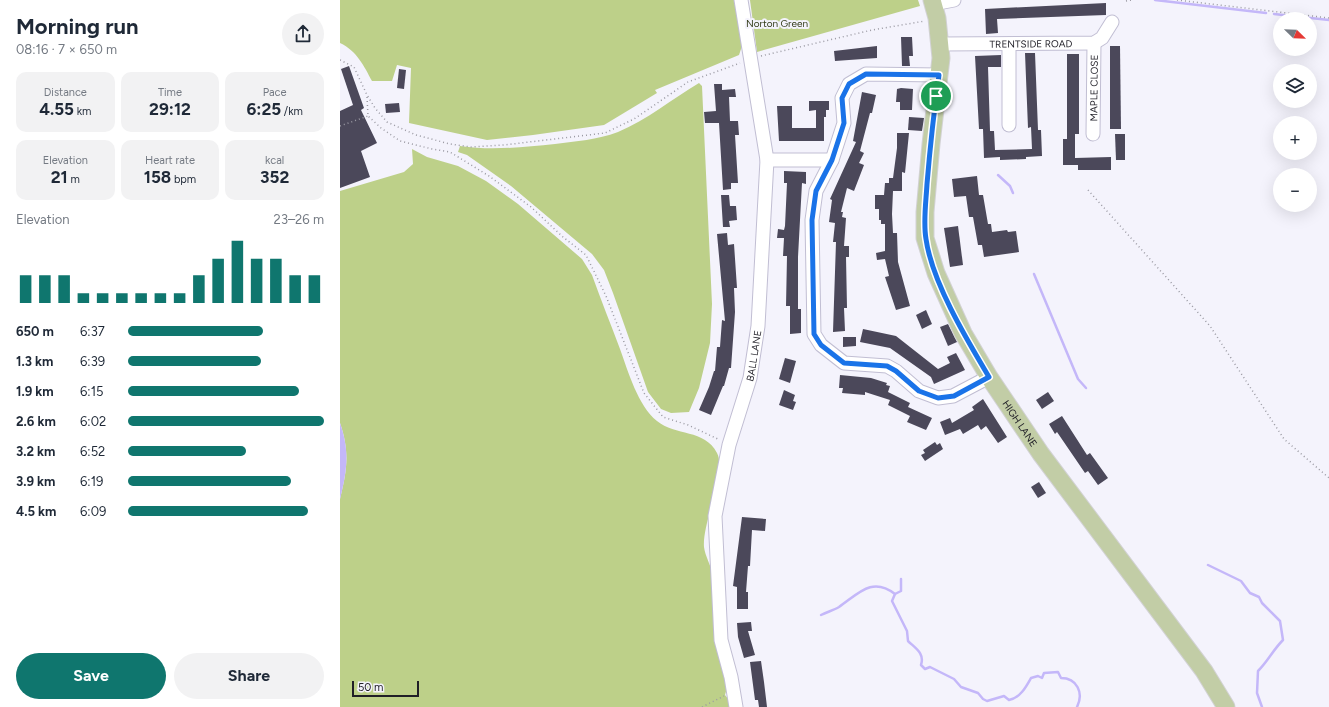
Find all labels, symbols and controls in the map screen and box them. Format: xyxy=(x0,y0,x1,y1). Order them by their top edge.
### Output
north arrow xyxy=(1273,12,1317,56)
map controls xyxy=(1273,12,1317,212)
text: Morning run xyxy=(16,13,139,40)
button: share xyxy=(282,13,324,55)
park label: Norton Green xyxy=(746,17,808,30)
street label: TRENTSIDE ROAD xyxy=(990,37,1073,51)
text: 08:16 · 7 × 650 m xyxy=(16,42,117,57)
street label: MAPLE CLOSE xyxy=(1087,54,1101,121)
button: layers xyxy=(1273,64,1317,108)
pin xyxy=(919,79,953,113)
icon: arrive xyxy=(925,85,947,107)
text: Distance xyxy=(44,86,87,99)
text: Time xyxy=(158,86,182,99)
text: Pace xyxy=(263,86,287,99)
text: 4.55 xyxy=(39,99,74,119)
text: 29:12 xyxy=(149,99,191,119)
text: 6:25 xyxy=(246,99,281,119)
text: km xyxy=(74,105,91,118)
text: /km xyxy=(281,105,303,118)
button: + xyxy=(1273,116,1317,160)
text: Elevation xyxy=(43,154,88,167)
text: Heart rate xyxy=(145,154,195,167)
text: kcal xyxy=(265,154,284,167)
text: 21 xyxy=(51,167,68,187)
text: 158 xyxy=(144,167,171,187)
text: 352 xyxy=(260,167,289,187)
button: − xyxy=(1273,168,1317,212)
text: m xyxy=(68,173,80,186)
text: bpm xyxy=(171,173,196,186)
text: Elevation xyxy=(16,212,69,227)
text: 23–26 m xyxy=(274,212,324,227)
text: 650 m xyxy=(16,324,54,339)
text: 6:37 xyxy=(80,324,105,339)
street label: BALL LANE xyxy=(743,329,764,383)
text: 1.3 km xyxy=(16,354,53,369)
text: 6:39 xyxy=(80,354,105,369)
text: 1.9 km xyxy=(16,384,54,399)
text: 6:15 xyxy=(80,384,104,399)
street label: HIGH LANE xyxy=(999,398,1040,449)
text: 2.6 km xyxy=(16,414,56,429)
text: 6:02 xyxy=(80,414,106,429)
text: 3.2 km xyxy=(16,444,55,459)
text: 6:52 xyxy=(80,444,105,459)
text: 3.9 km xyxy=(16,474,55,489)
text: 6:19 xyxy=(80,474,103,489)
text: 4.5 km xyxy=(16,504,56,519)
text: 6:09 xyxy=(80,504,106,519)
button: Save xyxy=(16,653,166,699)
button: Share xyxy=(174,653,324,699)
scale bar xyxy=(352,679,419,698)
text: 50 m xyxy=(358,681,383,694)

